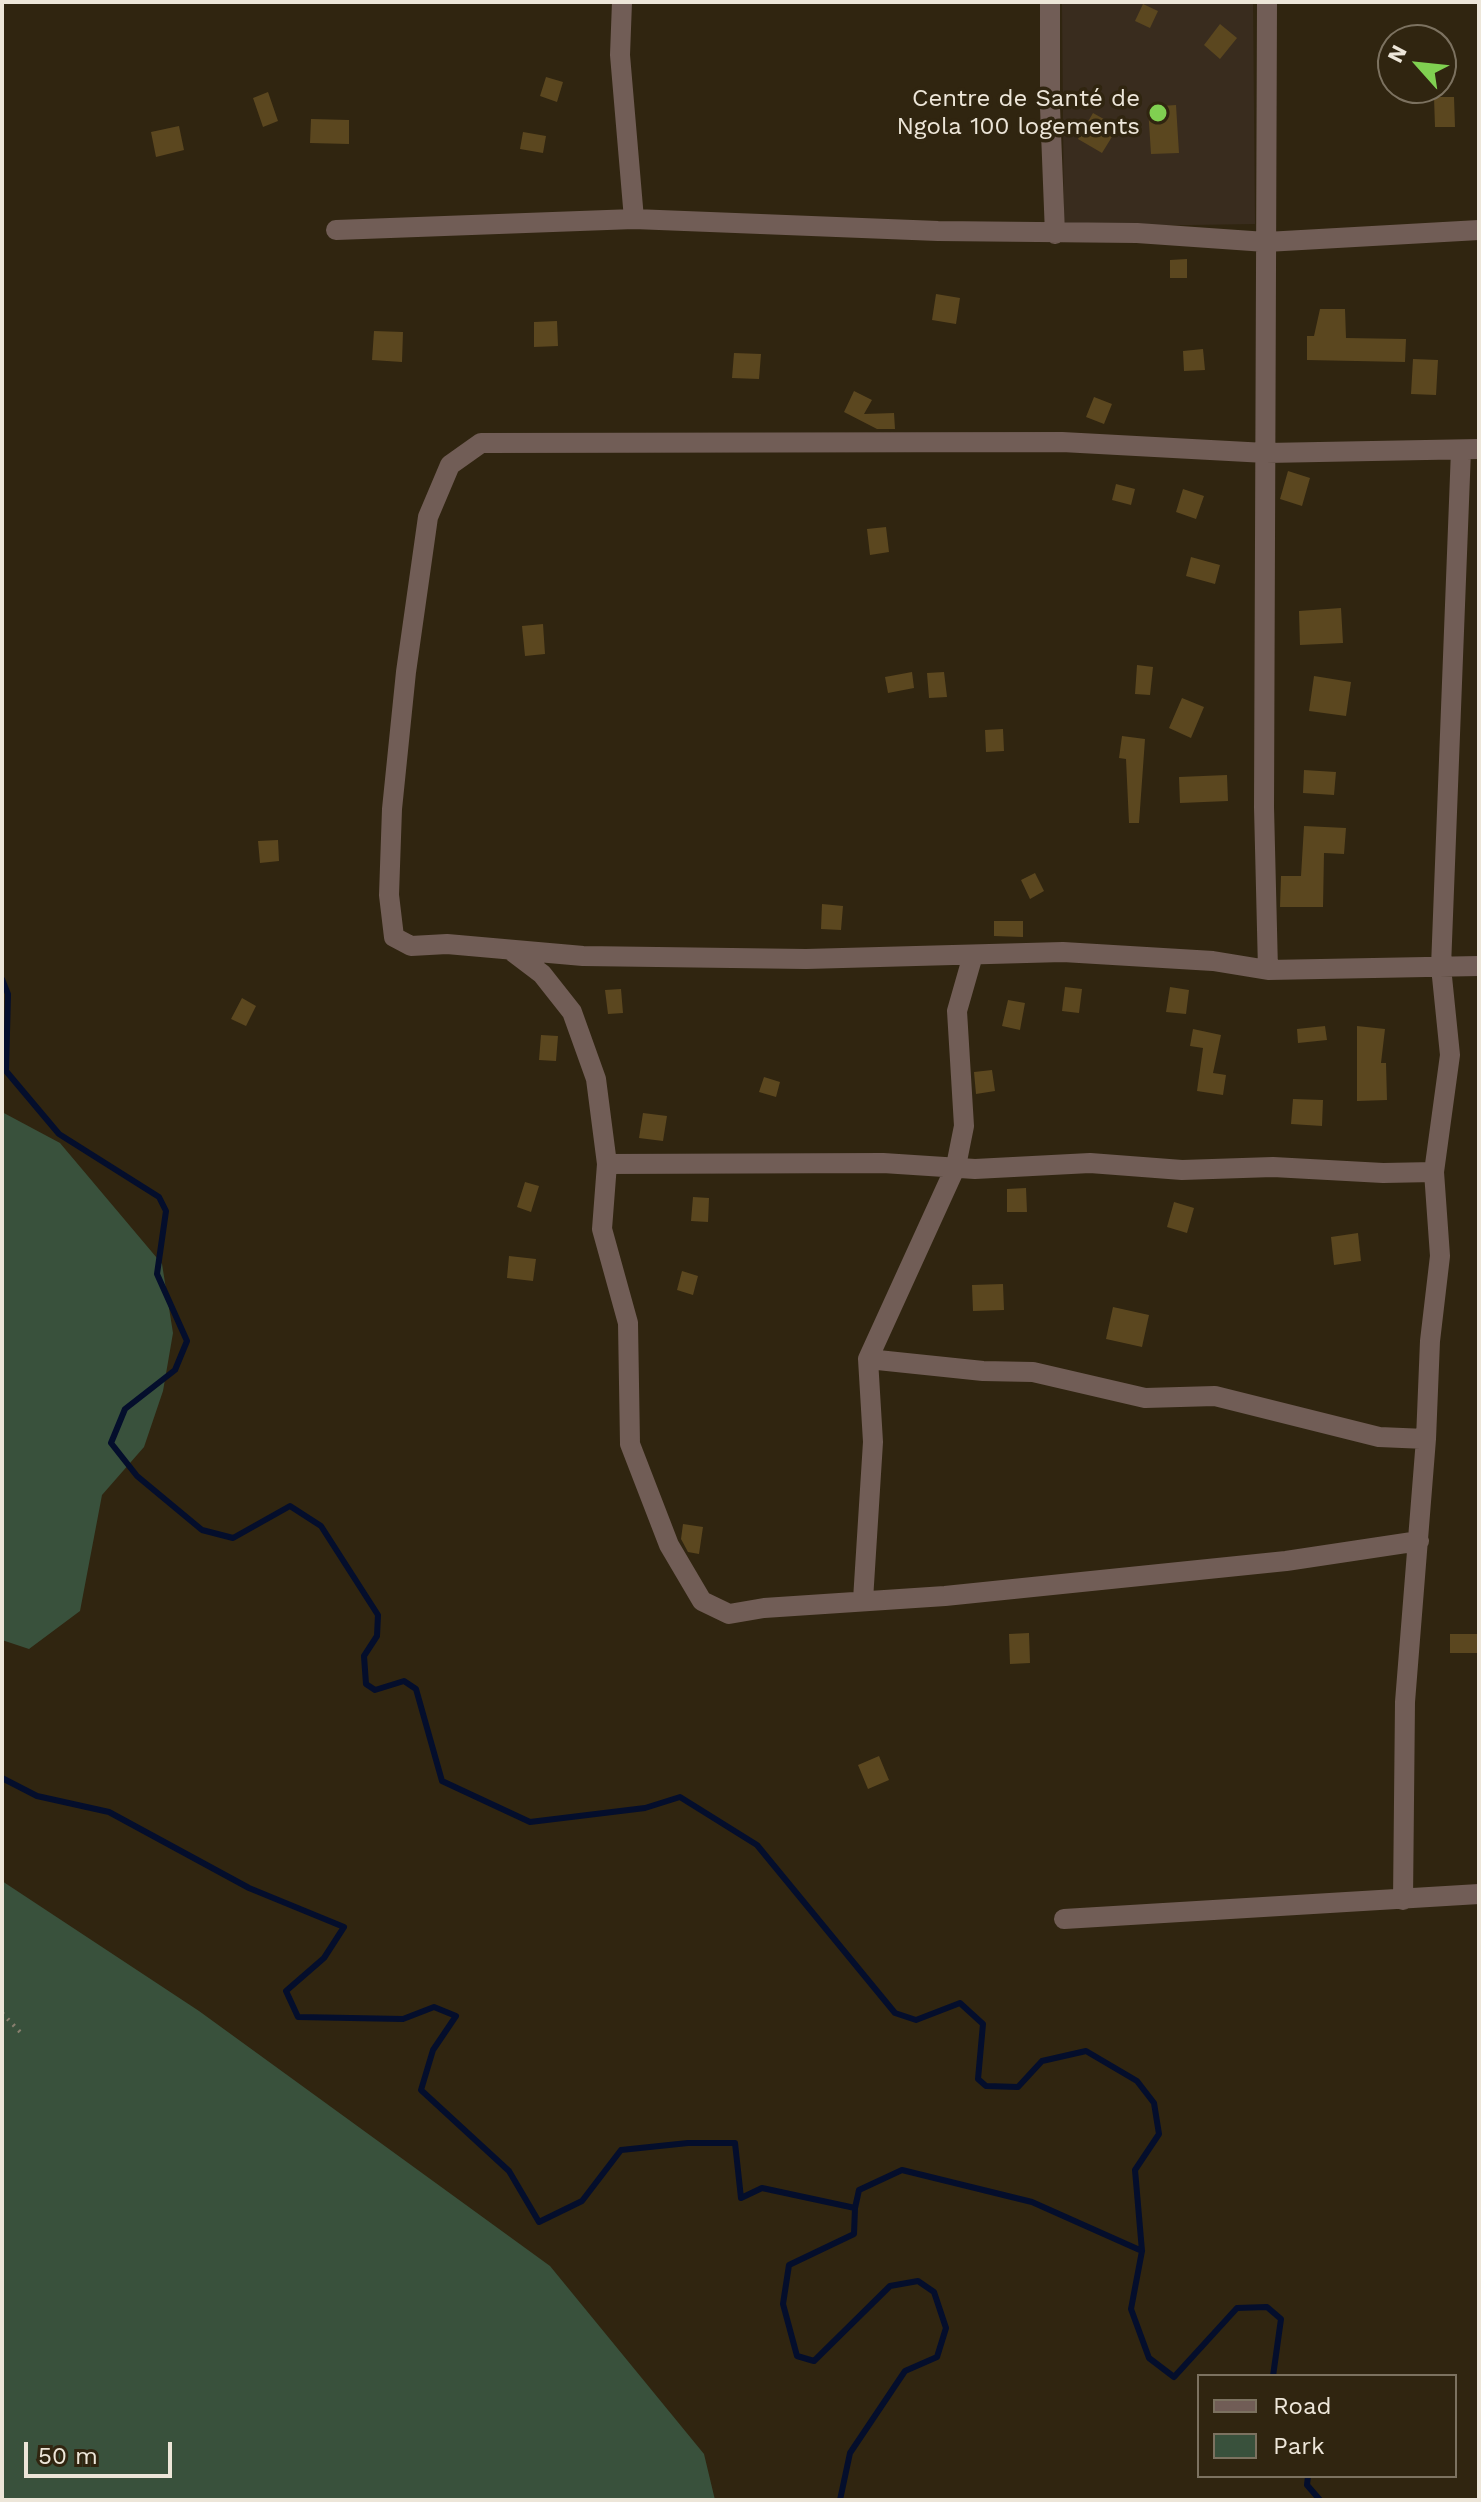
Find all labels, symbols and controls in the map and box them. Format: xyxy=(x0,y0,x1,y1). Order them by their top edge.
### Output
north arrow xyxy=(1377,24,1457,104)
text: N xyxy=(1382,41,1412,67)
place label: Centre de Santé de Ngola 100 logements xyxy=(896,85,1140,141)
marker: Centre de Santé de Ngola 100 logements xyxy=(1147,102,1169,124)
legend xyxy=(1197,2374,1457,2478)
text: Road xyxy=(1273,2392,1332,2420)
scale bar xyxy=(28,2426,176,2476)
text: Park xyxy=(1273,2432,1325,2460)
text: 50 m xyxy=(38,2442,98,2470)

